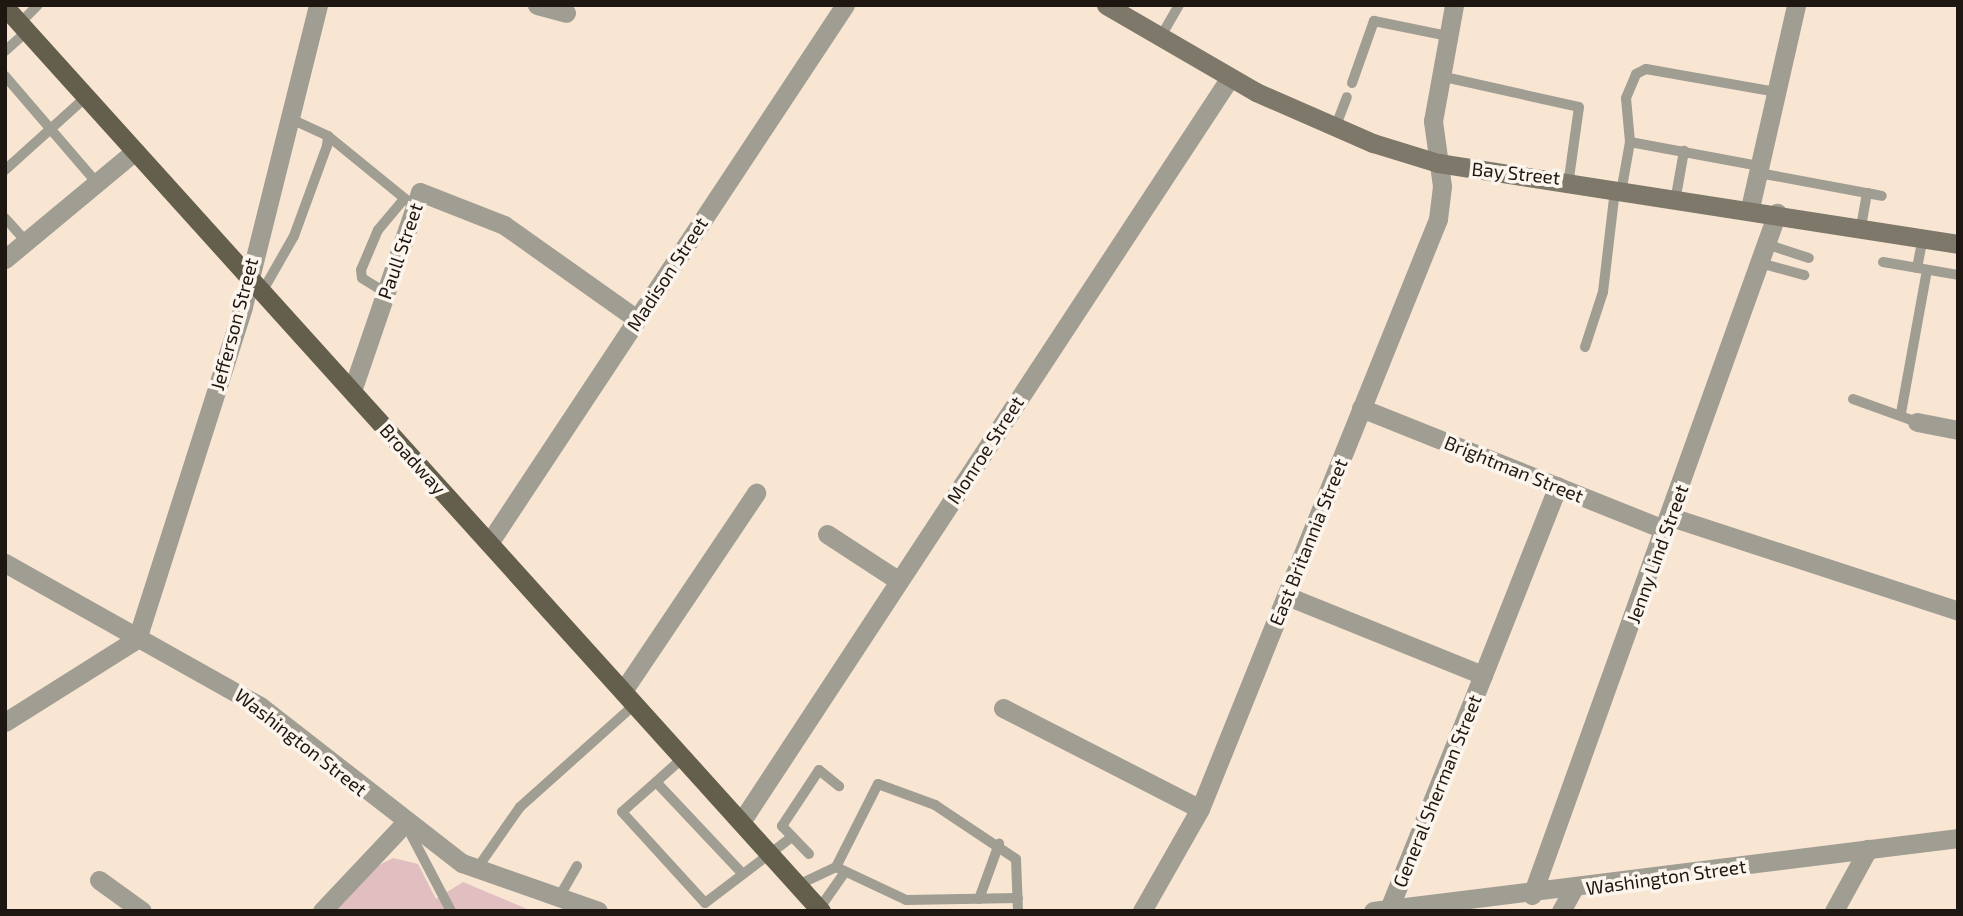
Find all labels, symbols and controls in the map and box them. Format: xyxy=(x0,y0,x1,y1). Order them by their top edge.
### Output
street label: Bay Street xyxy=(1470,157,1562,189)
street label: Paull Street xyxy=(373,200,427,302)
street label: Madison Street xyxy=(622,213,712,335)
street label: Jefferson Street xyxy=(205,255,263,393)
street label: Monroe Street xyxy=(942,392,1028,508)
street label: Broadway xyxy=(375,419,451,499)
street label: Brightman Street xyxy=(1441,431,1587,507)
street label: East Britannia Street xyxy=(1264,455,1352,629)
street label: Jenny Lind Street xyxy=(1621,481,1693,627)
street label: Washington Street xyxy=(230,683,372,801)
street label: General Sherman Street xyxy=(1388,691,1486,891)
street label: Washington Street xyxy=(1585,854,1747,900)

